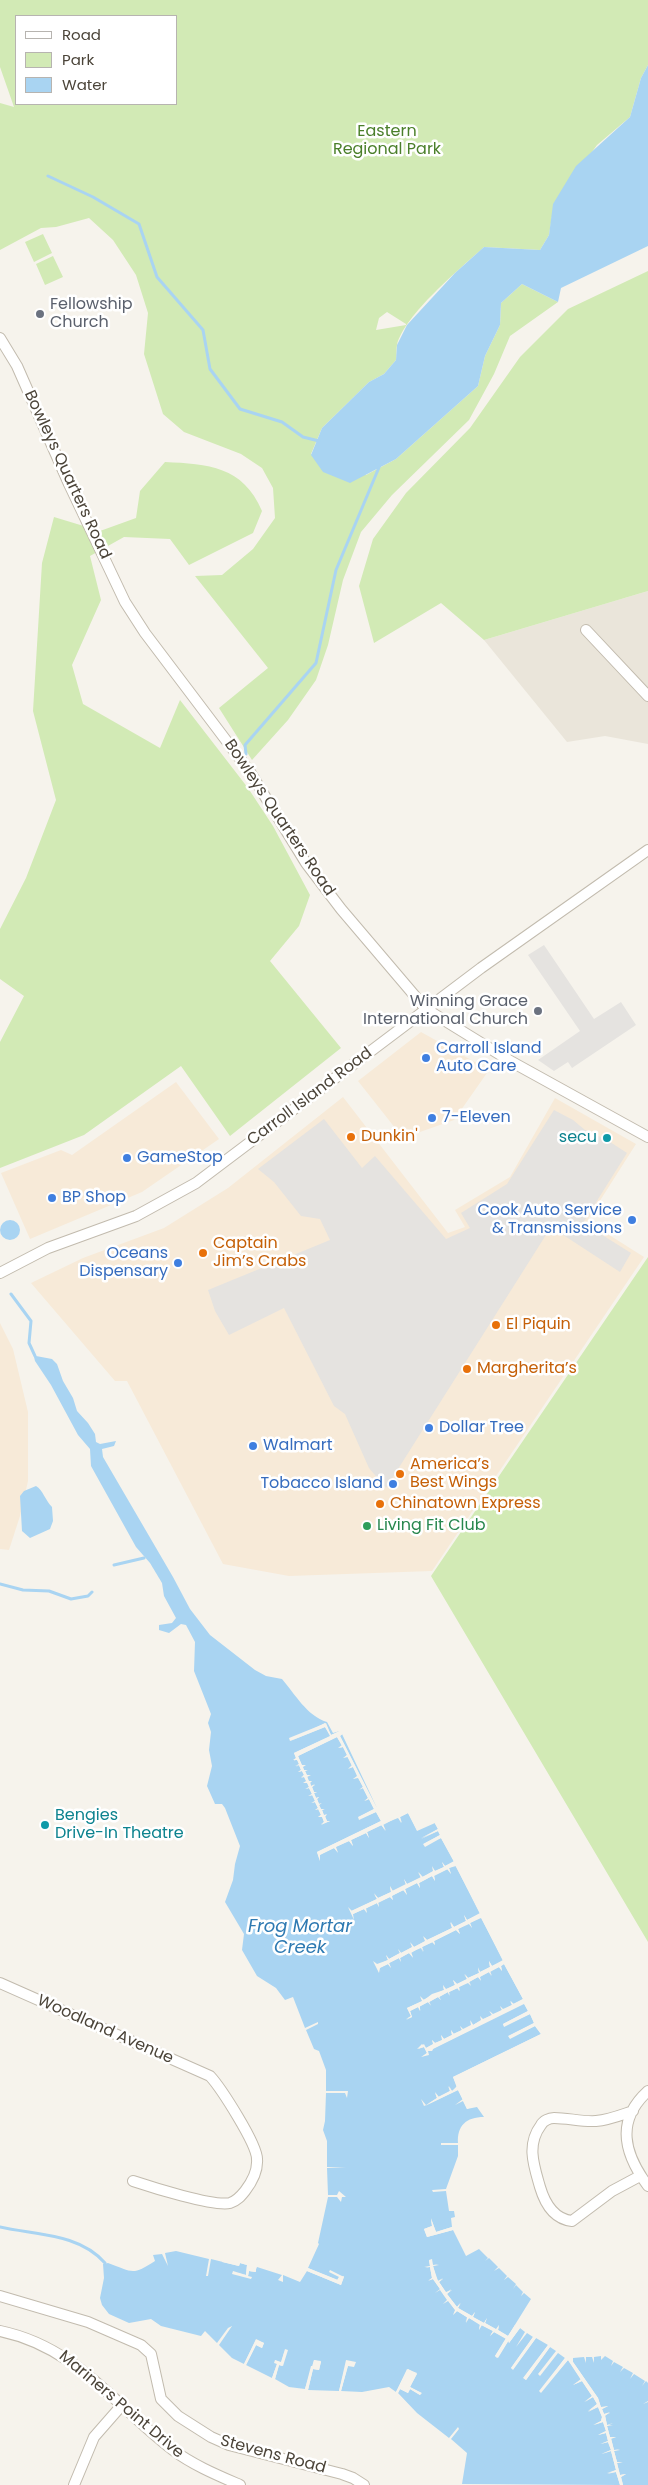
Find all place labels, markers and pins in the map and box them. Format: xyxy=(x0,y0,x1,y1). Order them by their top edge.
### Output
place label: Fellowship Church xyxy=(50,295,133,333)
marker: Fellowship Church xyxy=(34,308,46,320)
place label: Winning Grace International Church xyxy=(363,992,528,1030)
marker: Winning Grace International Church xyxy=(532,1005,544,1017)
place label: Carroll Island Auto Care xyxy=(436,1039,542,1077)
marker: Carroll Island Auto Care xyxy=(420,1052,432,1064)
place label: 7-Eleven xyxy=(442,1108,511,1128)
marker: 7-Eleven xyxy=(426,1112,438,1124)
place label: Dunkin' xyxy=(361,1127,418,1147)
place label: secu xyxy=(559,1128,597,1148)
marker: Dunkin' xyxy=(345,1131,357,1143)
marker: secu xyxy=(601,1132,613,1144)
place label: GameStop xyxy=(137,1148,223,1168)
marker: GameStop xyxy=(121,1152,133,1164)
place label: BP Shop xyxy=(62,1188,126,1208)
marker: BP Shop xyxy=(46,1192,58,1204)
place label: Cook Auto Service & Transmissions xyxy=(477,1201,622,1239)
marker: Cook Auto Service & Transmissions xyxy=(626,1214,638,1226)
place label: Captain Jim’s Crabs xyxy=(213,1234,306,1272)
place label: Oceans Dispensary xyxy=(79,1244,168,1282)
marker: Captain Jim’s Crabs xyxy=(197,1247,209,1259)
marker: Oceans Dispensary xyxy=(172,1257,184,1269)
place label: El Piquin xyxy=(506,1315,571,1335)
marker: El Piquin xyxy=(490,1319,502,1331)
place label: Margherita’s xyxy=(477,1359,577,1379)
marker: Margherita’s xyxy=(461,1363,473,1375)
place label: Dollar Tree xyxy=(439,1418,524,1438)
marker: Dollar Tree xyxy=(423,1422,435,1434)
place label: Walmart xyxy=(263,1436,332,1456)
marker: Walmart xyxy=(247,1440,259,1452)
place label: America’s Best Wings xyxy=(410,1455,497,1493)
marker: America’s Best Wings xyxy=(394,1468,406,1480)
place label: Tobacco Island xyxy=(260,1474,383,1494)
marker: Tobacco Island xyxy=(387,1478,399,1490)
place label: Chinatown Express xyxy=(390,1494,541,1514)
marker: Chinatown Express xyxy=(374,1498,386,1510)
place label: Living Fit Club xyxy=(377,1516,486,1536)
marker: Living Fit Club xyxy=(361,1520,373,1532)
place label: Bengies Drive-In Theatre xyxy=(55,1806,184,1844)
marker: Bengies Drive-In Theatre xyxy=(39,1819,51,1831)

